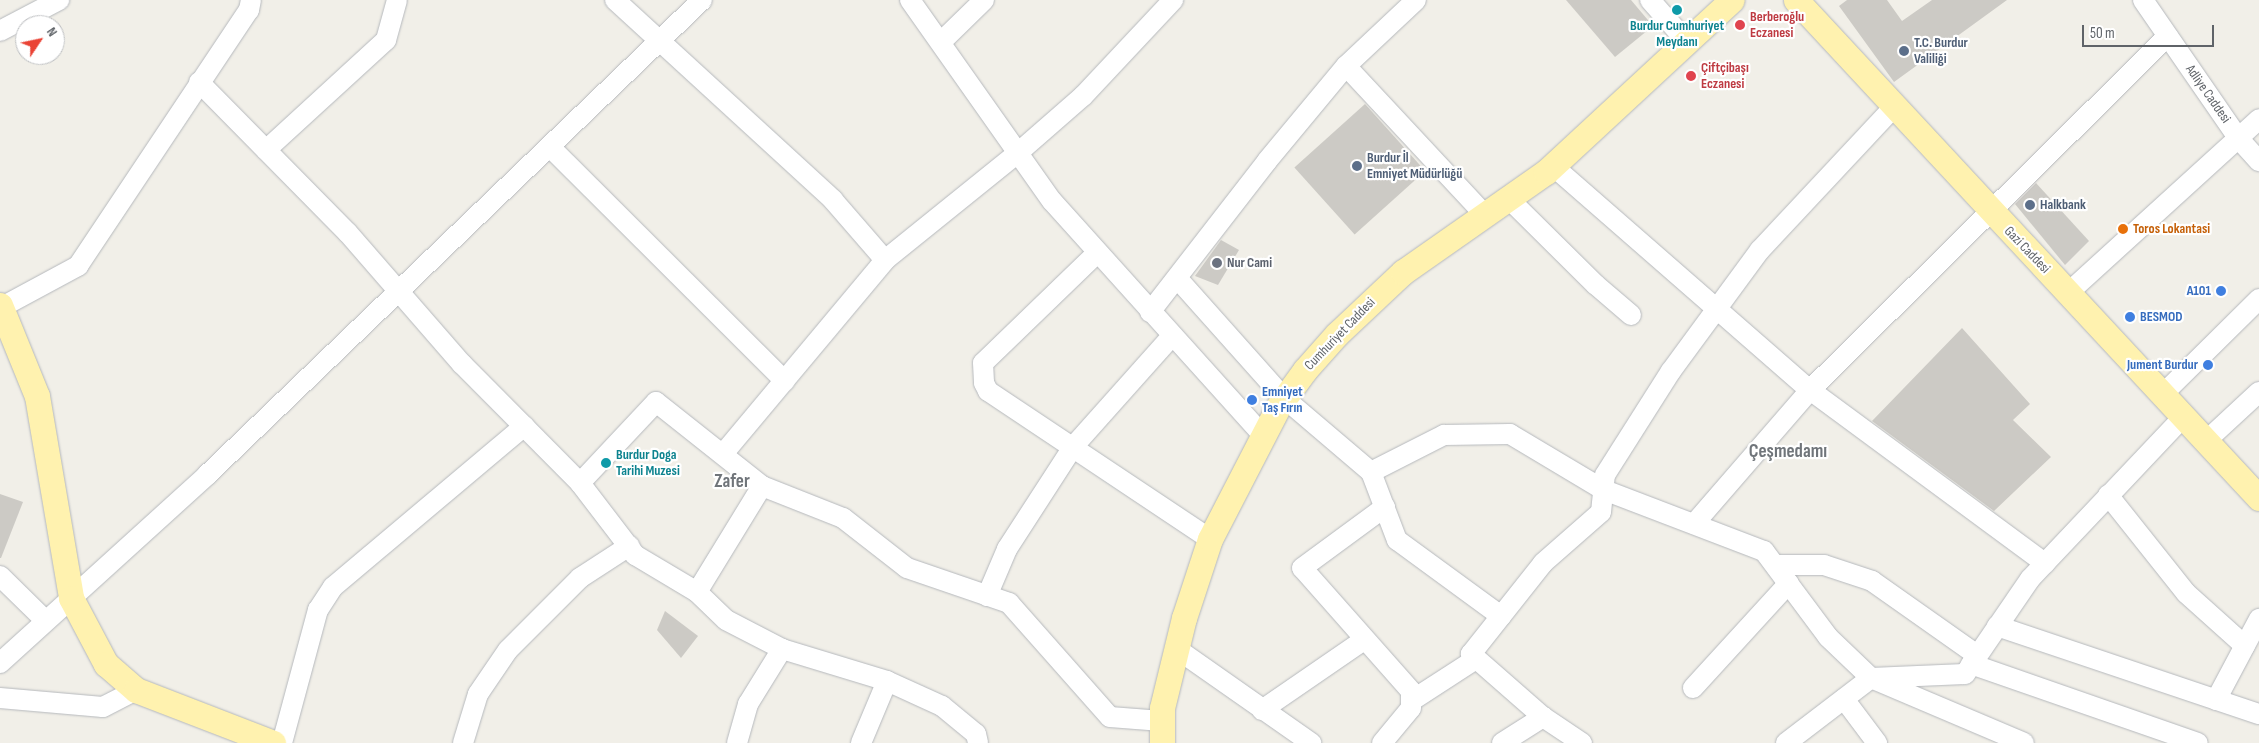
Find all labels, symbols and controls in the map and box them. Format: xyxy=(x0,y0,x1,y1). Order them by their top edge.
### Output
marker: Burdur Cumhuriyet Meydanı xyxy=(1671,4,1683,16)
place label: Berberoğlu Eczanesi xyxy=(1750,9,1804,41)
north arrow xyxy=(15,15,65,65)
scale bar xyxy=(2084,15,2216,47)
place label: Burdur Cumhuriyet Meydanı xyxy=(1630,18,1724,50)
marker: Berberoğlu Eczanesi xyxy=(1734,19,1746,31)
text: N xyxy=(43,24,61,40)
text: 50 m xyxy=(2090,24,2115,43)
place label: T.C. Burdur Valiliği xyxy=(1914,35,1968,68)
marker: T.C. Burdur Valiliği xyxy=(1898,45,1910,57)
place label: Çiftçibaşı Eczanesi xyxy=(1701,60,1749,92)
street label: Adliye Caddesi xyxy=(2182,62,2234,126)
marker: Çiftçibaşı Eczanesi xyxy=(1685,70,1697,82)
place label: Burdur İl Emniyet Müdürlüğü xyxy=(1367,150,1462,182)
marker: Burdur İl Emniyet Müdürlüğü xyxy=(1351,160,1363,172)
place label: Halkbank xyxy=(2040,197,2086,213)
marker: Halkbank xyxy=(2024,199,2036,211)
place label: Toros Lokantasi xyxy=(2133,221,2210,237)
street label: Gazi Caddesi xyxy=(2000,223,2054,277)
marker: Toros Lokantasi xyxy=(2117,223,2129,235)
place label: Nur Cami xyxy=(1227,255,1272,271)
marker: Nur Cami xyxy=(1211,257,1223,269)
place label: A101 xyxy=(2187,283,2211,299)
marker: A101 xyxy=(2215,285,2227,297)
street label: Cumhuriyet Caddesi xyxy=(1301,294,1379,374)
place label: BESMOD xyxy=(2140,309,2182,325)
marker: BESMOD xyxy=(2124,311,2136,323)
place label: Jument Burdur xyxy=(2127,357,2198,373)
marker: Jument Burdur xyxy=(2202,359,2214,371)
place label: Emniyet Taş Fırın xyxy=(1262,384,1303,417)
marker: Emniyet Taş Fırın xyxy=(1246,394,1258,406)
district label: Çeşmedamı xyxy=(1749,441,1827,463)
place label: Burdur Doga Tarihi Muzesi xyxy=(616,447,680,480)
marker: Burdur Doga Tarihi Muzesi xyxy=(600,457,612,469)
district label: Zafer xyxy=(714,471,750,493)

